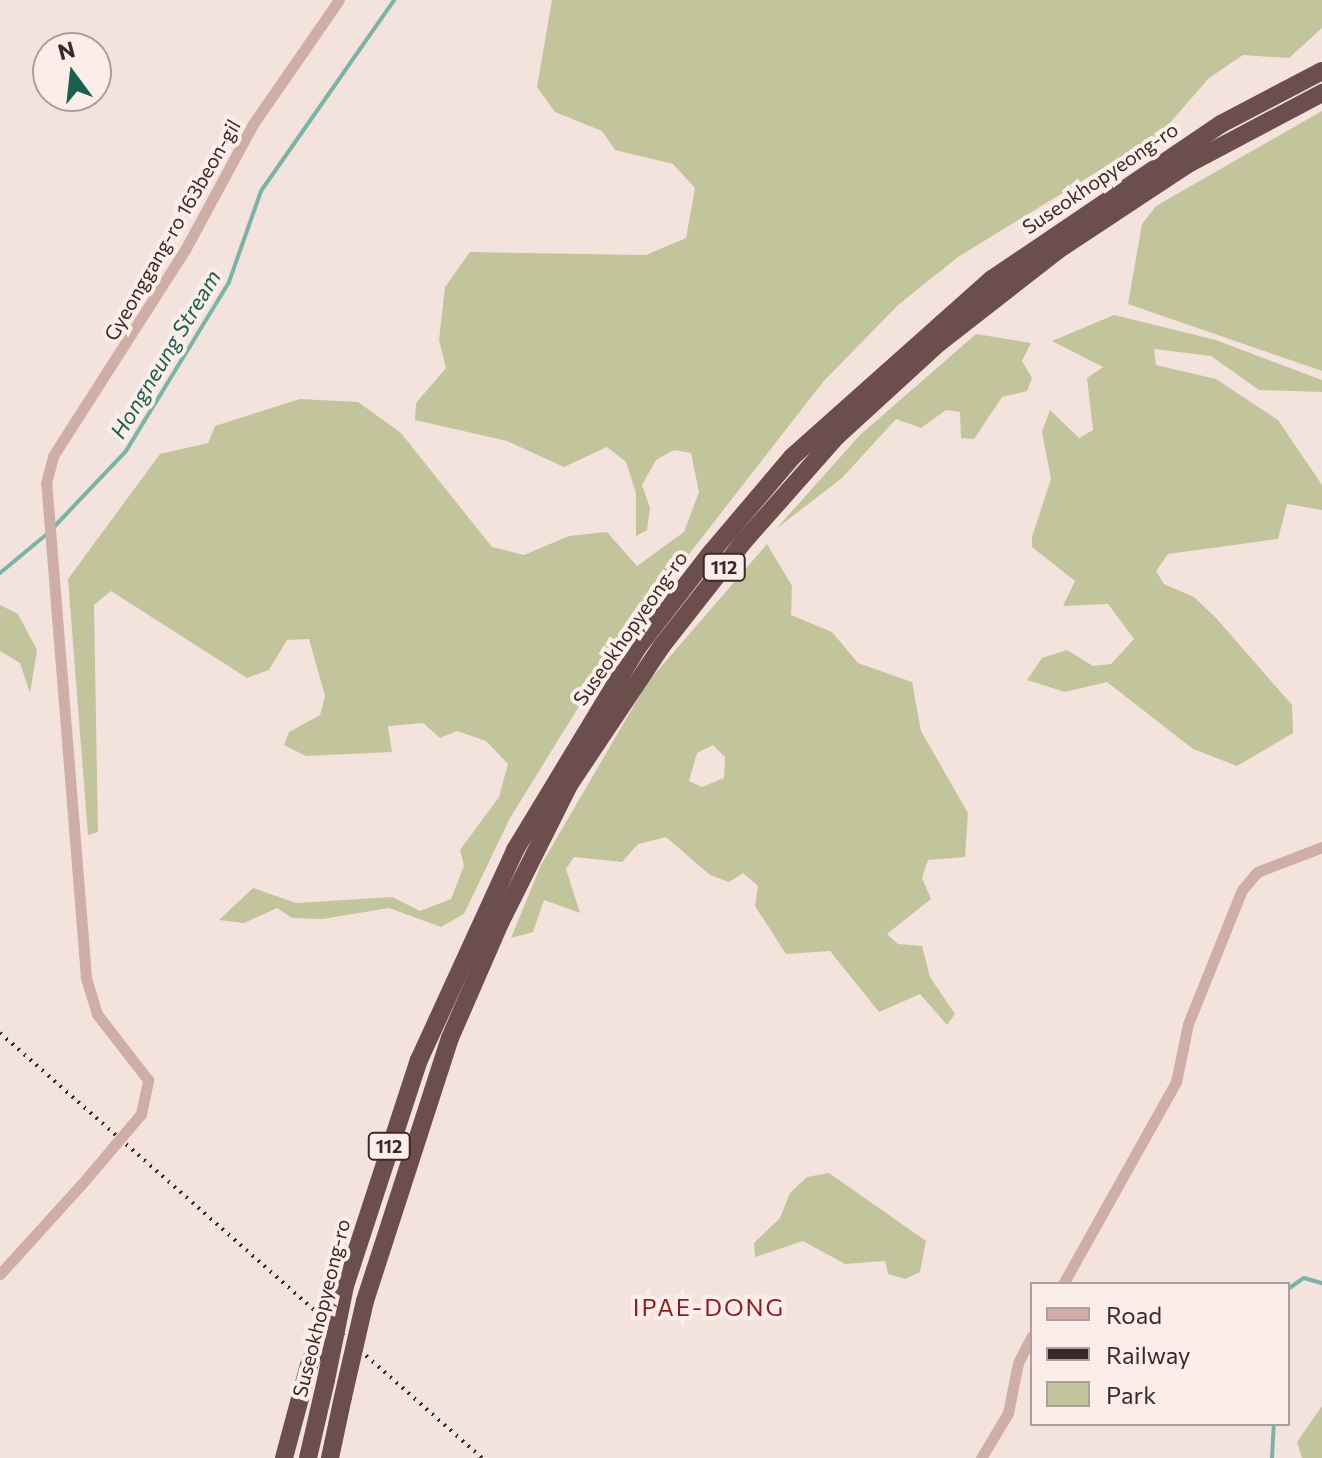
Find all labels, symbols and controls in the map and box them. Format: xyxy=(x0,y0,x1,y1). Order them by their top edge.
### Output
north arrow xyxy=(32,32,112,112)
text: N xyxy=(55,35,78,65)
street label: Gyeonggang-ro 163beon-gil xyxy=(99,115,245,345)
street label: Suseokhopyeong-ro xyxy=(1018,117,1182,239)
water label: Hongneung Stream xyxy=(104,265,226,443)
street label: Suseokhopyeong-ro xyxy=(568,546,692,710)
road number: 112 xyxy=(702,553,746,581)
road number: 112 xyxy=(367,1132,411,1160)
street label: Suseokhopyeong-ro xyxy=(287,1216,355,1400)
legend xyxy=(1030,1282,1290,1426)
district label: IPAE-DONG xyxy=(633,1293,785,1321)
text: Road xyxy=(1106,1300,1162,1329)
text: Railway xyxy=(1106,1340,1191,1369)
text: Park xyxy=(1106,1380,1156,1409)

